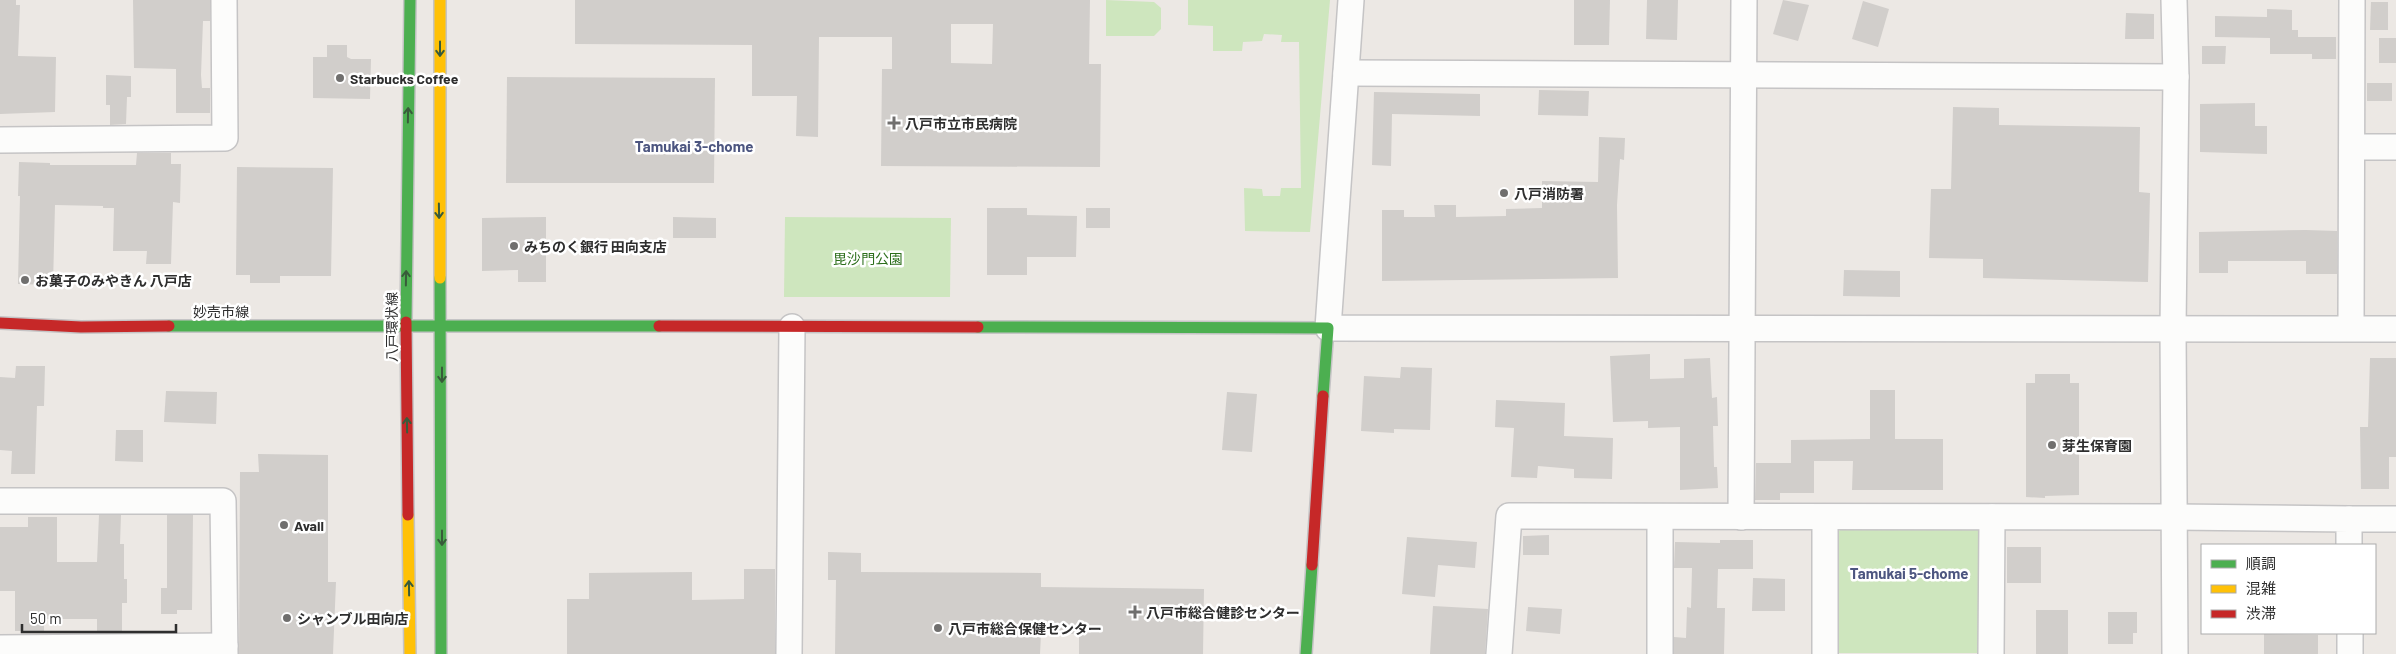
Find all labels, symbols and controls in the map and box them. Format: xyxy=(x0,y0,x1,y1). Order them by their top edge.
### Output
one-way arrow xyxy=(435,40,445,56)
place label: Starbucks Coffee xyxy=(350,70,459,87)
marker: Starbucks Coffee xyxy=(334,72,346,84)
one-way arrow xyxy=(403,108,413,124)
place label: 八戸市立市民病院 xyxy=(905,115,1017,132)
marker: 八戸市立市民病院 xyxy=(887,116,901,130)
district label: Tamukai 3-chome xyxy=(635,137,753,155)
place label: 八戸消防署 xyxy=(1514,185,1584,202)
marker: 八戸消防署 xyxy=(1498,187,1510,199)
one-way arrow xyxy=(434,202,444,219)
place label: みちのく銀行 田向支店 xyxy=(524,238,667,255)
marker: みちのく銀行 田向支店 xyxy=(508,240,520,252)
park label: 毘沙門公園 xyxy=(833,250,903,267)
one-way arrow xyxy=(401,270,411,286)
place label: お菓子のみやきん 八戸店 xyxy=(35,272,192,289)
marker: お菓子のみやきん 八戸店 xyxy=(19,274,31,286)
street label: 八戸環状線 xyxy=(383,292,400,362)
street label: 妙売市線 xyxy=(193,303,249,320)
one-way arrow xyxy=(437,366,447,383)
one-way arrow xyxy=(402,418,412,434)
place label: 芽生保育園 xyxy=(2062,437,2132,454)
marker: 芽生保育園 xyxy=(2046,439,2058,451)
place label: Avail xyxy=(294,517,324,534)
marker: Avail xyxy=(278,519,290,531)
one-way arrow xyxy=(437,529,447,545)
legend xyxy=(2201,544,2376,634)
text: 順調 xyxy=(2246,554,2276,572)
district label: Tamukai 5-chome xyxy=(1850,564,1968,582)
text: 混雑 xyxy=(2246,579,2276,597)
one-way arrow xyxy=(405,580,414,596)
scale bar xyxy=(22,602,176,634)
place label: 八戸市総合健診センター xyxy=(1146,604,1300,621)
text: 渋滞 xyxy=(2246,604,2276,622)
marker: 八戸市総合健診センター xyxy=(1128,605,1142,619)
text: 50 m xyxy=(30,609,62,627)
place label: シャンブル田向店 xyxy=(297,610,409,627)
marker: シャンブル田向店 xyxy=(281,612,293,624)
place label: 八戸市総合保健センター xyxy=(948,620,1102,637)
marker: 八戸市総合保健センター xyxy=(932,622,944,634)

